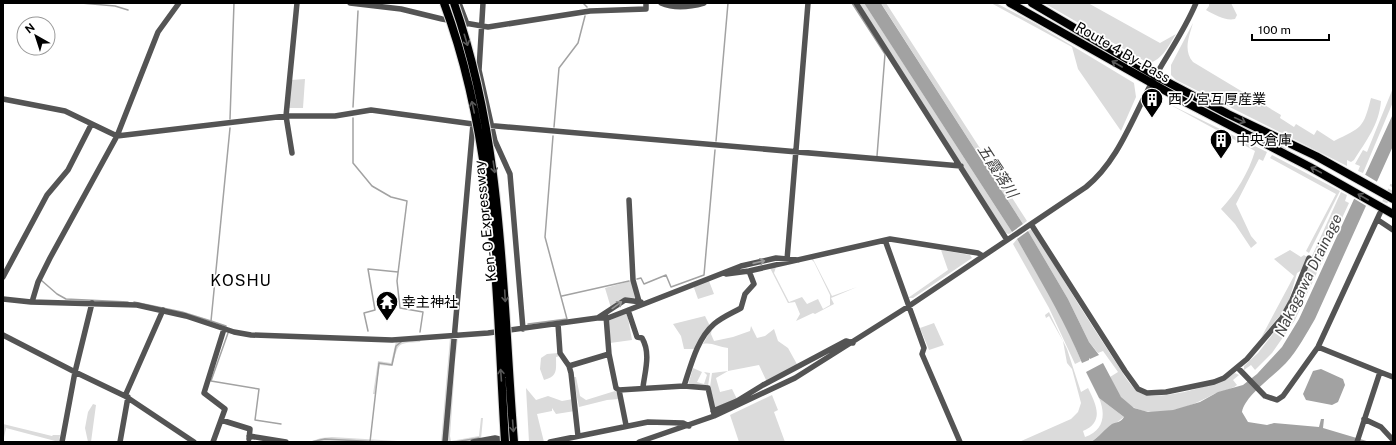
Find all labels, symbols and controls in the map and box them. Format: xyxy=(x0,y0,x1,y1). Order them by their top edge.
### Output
north arrow xyxy=(16,16,56,56)
scale bar xyxy=(1252,16,1329,42)
street label: Route 4 By-Pass xyxy=(1073,18,1173,86)
text: N xyxy=(23,21,37,36)
text: 100 m xyxy=(1258,23,1291,37)
one-way arrow xyxy=(463,33,470,46)
one-way arrow xyxy=(1111,60,1123,68)
building icon: 西ノ宮互厚産業 xyxy=(1139,86,1165,119)
place label: 西ノ宮互厚産業 xyxy=(1168,91,1266,107)
one-way arrow xyxy=(469,101,477,114)
one-way arrow xyxy=(1234,116,1246,124)
building icon: 中央倉庫 xyxy=(1208,127,1234,160)
place label: 中央倉庫 xyxy=(1236,132,1292,148)
water label: 五霞落川 xyxy=(975,141,1023,202)
street label: Ken-O Expressway xyxy=(471,159,499,283)
one-way arrow xyxy=(490,160,497,173)
one-way arrow xyxy=(1310,166,1322,174)
one-way arrow xyxy=(1357,192,1369,200)
water label: Nakagawa Drainage xyxy=(1271,211,1345,339)
one-way arrow xyxy=(752,257,765,265)
district label: KOSHU xyxy=(210,271,272,290)
temple icon: 幸主神社 xyxy=(374,289,400,322)
one-way arrow xyxy=(502,289,509,302)
place label: 幸主神社 xyxy=(402,294,458,310)
one-way arrow xyxy=(612,301,623,309)
one-way arrow xyxy=(497,369,504,382)
one-way arrow xyxy=(509,419,516,432)

